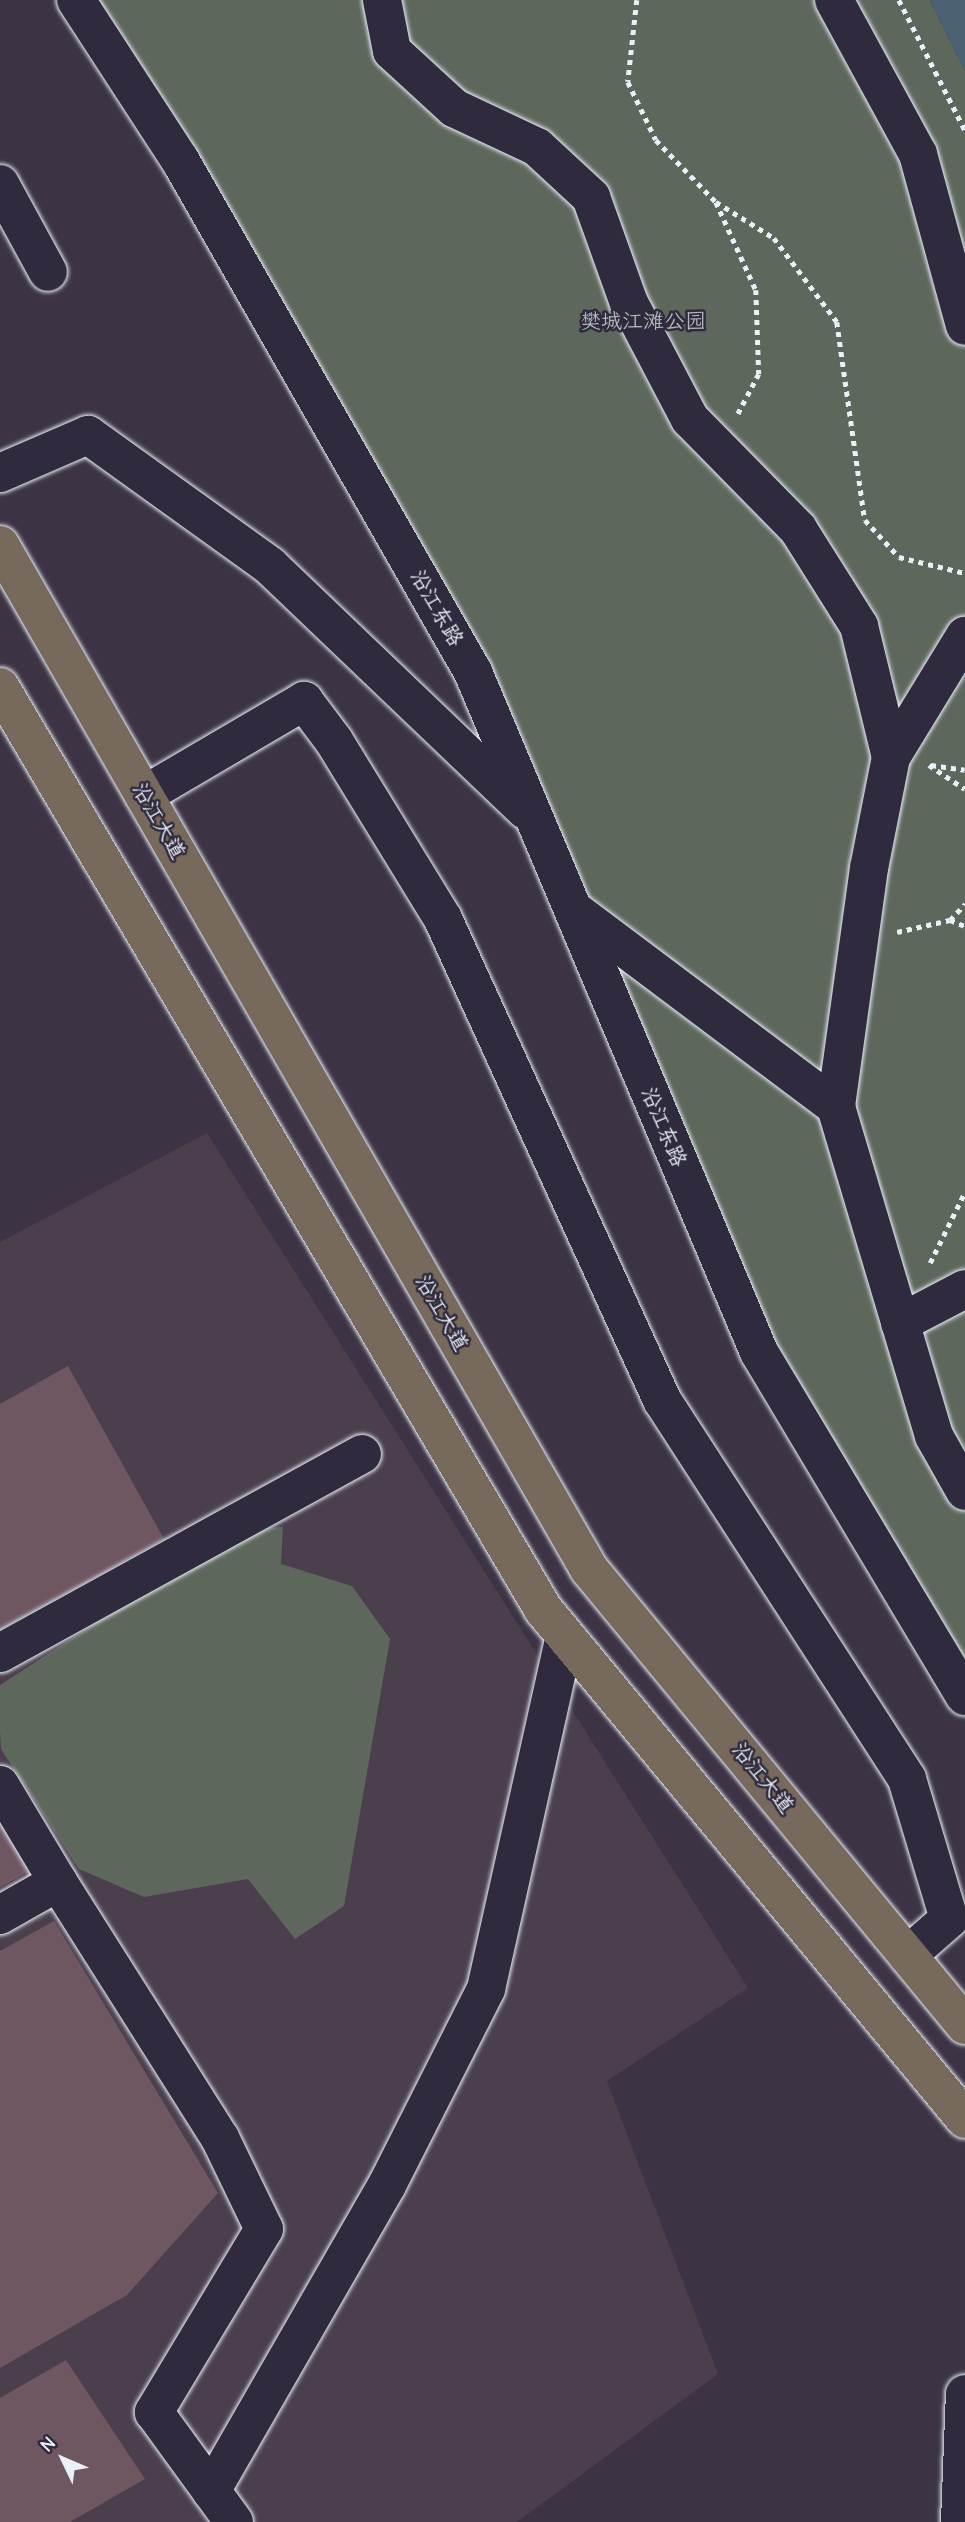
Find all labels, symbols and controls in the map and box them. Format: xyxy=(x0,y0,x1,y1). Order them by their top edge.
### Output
park label: 樊城江滩公园 xyxy=(580,308,706,334)
street label: 沿江东路 xyxy=(405,565,469,651)
street label: 沿江大道 xyxy=(127,778,191,864)
street label: 沿江东路 xyxy=(636,1083,692,1171)
street label: 沿江大道 xyxy=(410,1270,474,1356)
street label: 沿江大道 xyxy=(727,1737,799,1819)
north arrow xyxy=(28,2424,98,2494)
text: N xyxy=(36,2432,60,2457)

